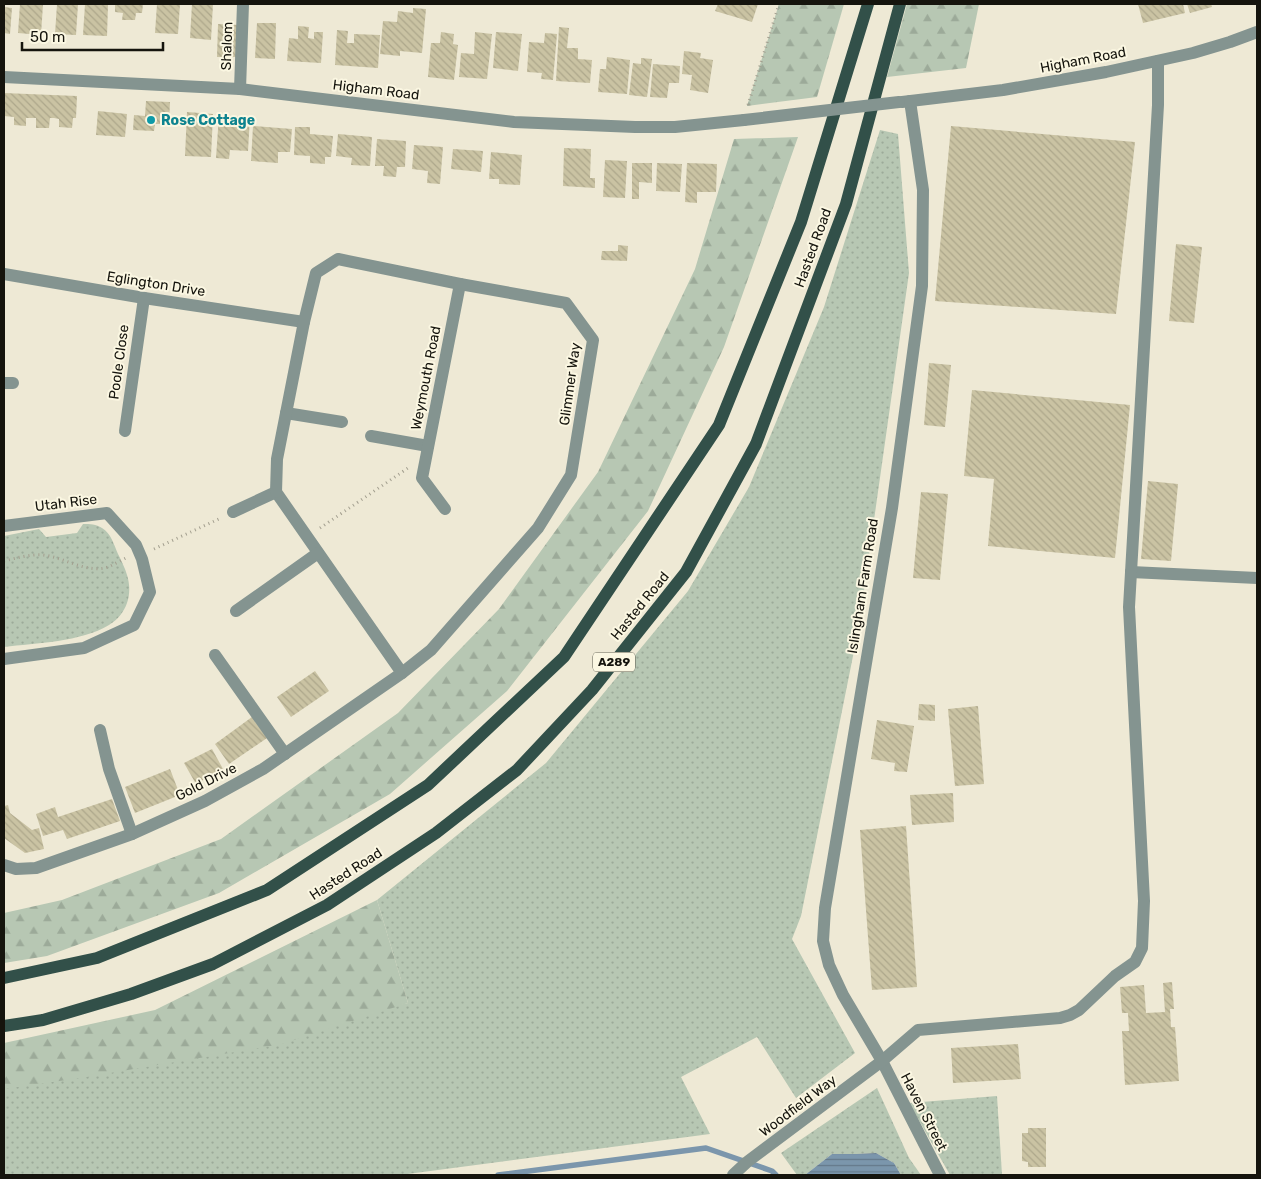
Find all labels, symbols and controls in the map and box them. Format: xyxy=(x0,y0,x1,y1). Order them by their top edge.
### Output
scale bar xyxy=(22,20,164,52)
street label: Shalom xyxy=(218,21,236,71)
text: 50 m xyxy=(30,28,65,46)
street label: Higham Road xyxy=(1039,43,1127,77)
street label: Higham Road xyxy=(332,76,420,104)
place label: Rose Cottage xyxy=(161,112,255,129)
marker: Rose Cottage xyxy=(145,114,157,126)
street label: Hasted Road xyxy=(791,206,835,290)
street label: Eglington Drive xyxy=(106,268,207,300)
street label: Poole Close xyxy=(105,323,133,401)
street label: Weymouth Road xyxy=(408,324,444,432)
street label: Glimmer Way xyxy=(556,341,584,427)
street label: Utah Rise xyxy=(34,491,98,515)
street label: Islingham Farm Road xyxy=(844,517,882,655)
street label: Hasted Road xyxy=(607,568,673,644)
road number: A289 xyxy=(593,652,635,672)
street label: Gold Drive xyxy=(173,759,240,805)
street label: Hasted Road xyxy=(307,844,385,904)
street label: Haven Street xyxy=(897,1070,951,1154)
street label: Woodfield Way xyxy=(756,1071,840,1140)

